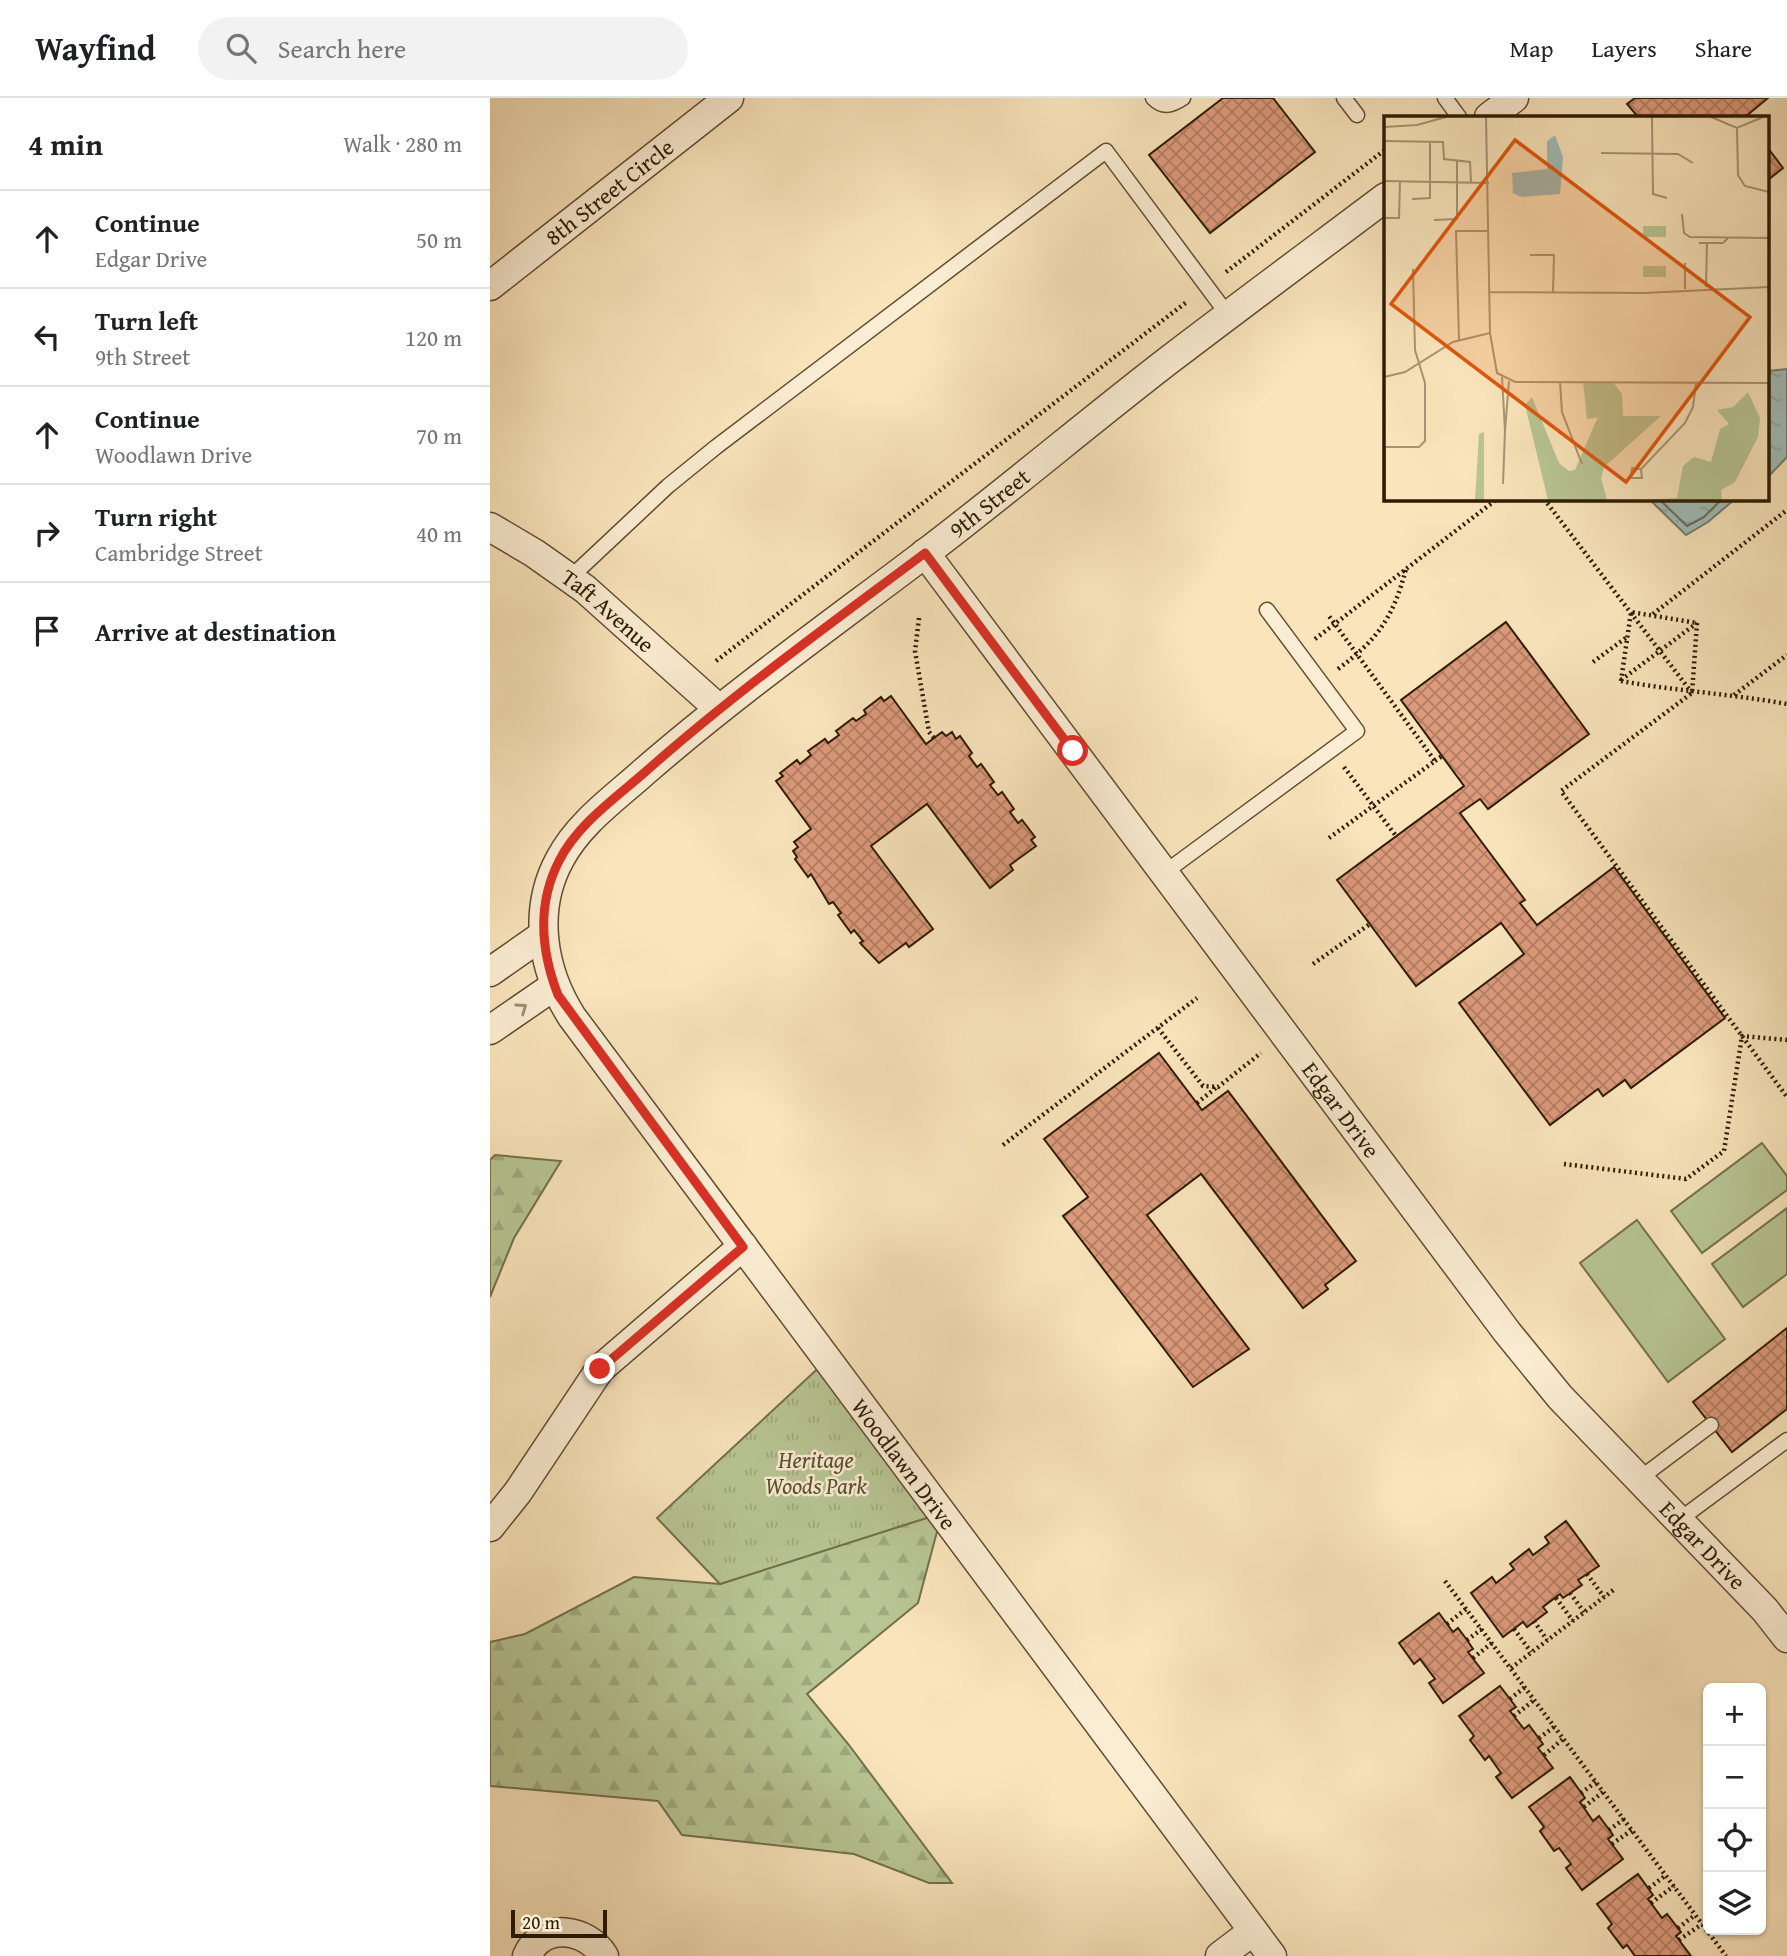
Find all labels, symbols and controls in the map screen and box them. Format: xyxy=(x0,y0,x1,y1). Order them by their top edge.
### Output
search box xyxy=(198,17,688,80)
text: Wayfind xyxy=(35,24,156,72)
icon: search xyxy=(222,29,260,67)
text: Search here xyxy=(278,29,406,68)
text: Map xyxy=(1510,31,1553,66)
text: Layers xyxy=(1591,31,1657,66)
text: Share xyxy=(1695,31,1752,66)
inset map xyxy=(1384,116,1770,500)
text: 4 min xyxy=(28,122,103,166)
text: Walk · 280 m xyxy=(343,127,462,160)
street label: 8th Street Circle xyxy=(538,131,681,253)
text: Continue xyxy=(95,203,200,242)
icon: ahead xyxy=(28,220,66,258)
text: 50 m xyxy=(416,223,462,256)
text: Edgar Drive xyxy=(95,242,207,275)
text: Turn left xyxy=(95,301,198,340)
icon: left xyxy=(28,318,66,356)
text: 120 m xyxy=(405,321,462,354)
text: 9th Street xyxy=(95,340,190,373)
text: Continue xyxy=(95,399,200,438)
icon: ahead xyxy=(28,416,66,454)
text: 70 m xyxy=(416,419,462,452)
text: Woodlawn Drive xyxy=(95,438,252,471)
street label: 9th Street xyxy=(942,460,1037,545)
text: Turn right xyxy=(95,497,217,536)
icon: right xyxy=(28,514,66,552)
text: 40 m xyxy=(416,517,462,550)
text: Cambridge Street xyxy=(95,536,263,569)
street label: Taft Avenue xyxy=(555,560,662,660)
icon: arrive xyxy=(28,612,66,650)
text: Arrive at destination xyxy=(95,612,336,651)
route start xyxy=(1057,735,1088,766)
one-way arrow xyxy=(514,1004,527,1016)
street label: Edgar Drive xyxy=(1294,1055,1388,1164)
route end xyxy=(584,1353,615,1384)
street label: Woodlawn Drive xyxy=(844,1391,965,1536)
park label: Heritage Woods Park xyxy=(765,1443,867,1502)
street label: Edgar Drive xyxy=(1652,1493,1754,1597)
map controls xyxy=(1703,1683,1766,1935)
button: + xyxy=(1703,1683,1766,1746)
button: − xyxy=(1703,1746,1766,1809)
button: locate xyxy=(1703,1809,1766,1872)
button: layers xyxy=(1703,1872,1766,1935)
scale bar xyxy=(511,1907,607,1939)
text: 20 m xyxy=(522,1908,560,1936)

